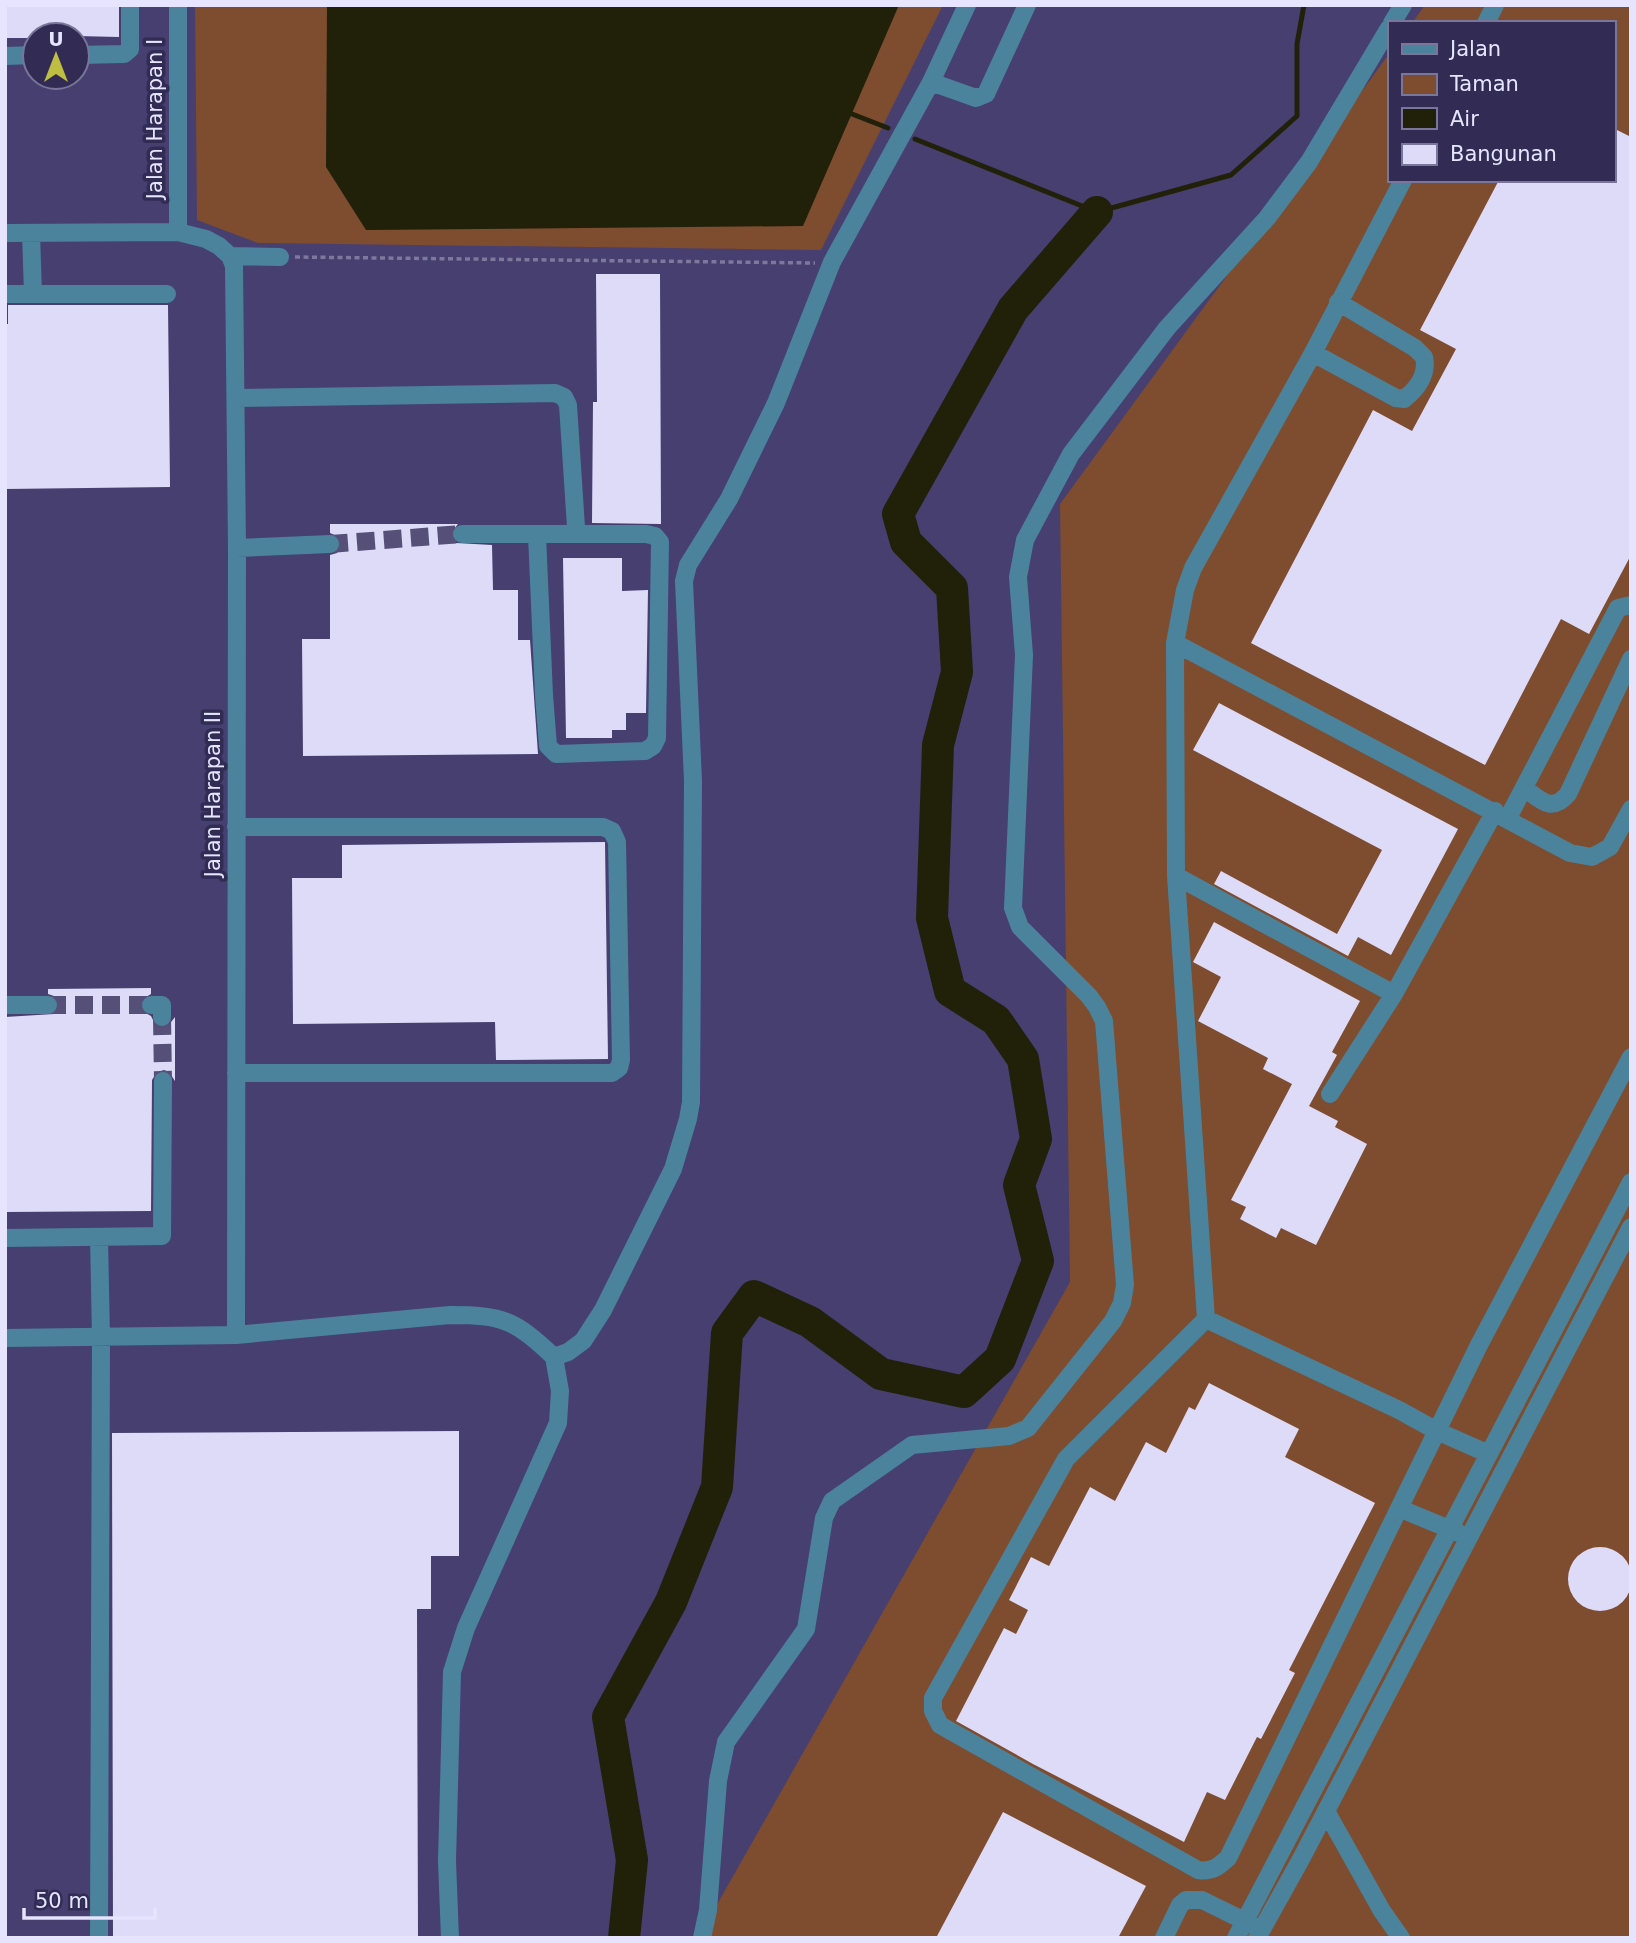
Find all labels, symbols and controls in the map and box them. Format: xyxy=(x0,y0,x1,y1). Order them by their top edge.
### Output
north arrow xyxy=(21,21,91,91)
legend xyxy=(1388,21,1615,182)
text: U xyxy=(48,28,64,50)
text: Jalan xyxy=(1448,37,1501,61)
street label: Jalan Harapan I xyxy=(143,39,167,201)
text: Taman xyxy=(1449,72,1519,96)
text: Air xyxy=(1450,107,1479,131)
text: Bangunan xyxy=(1450,142,1557,166)
street label: Jalan Harapan II xyxy=(201,711,225,879)
scale bar xyxy=(24,1876,156,1920)
text: 50 m xyxy=(35,1889,89,1913)

